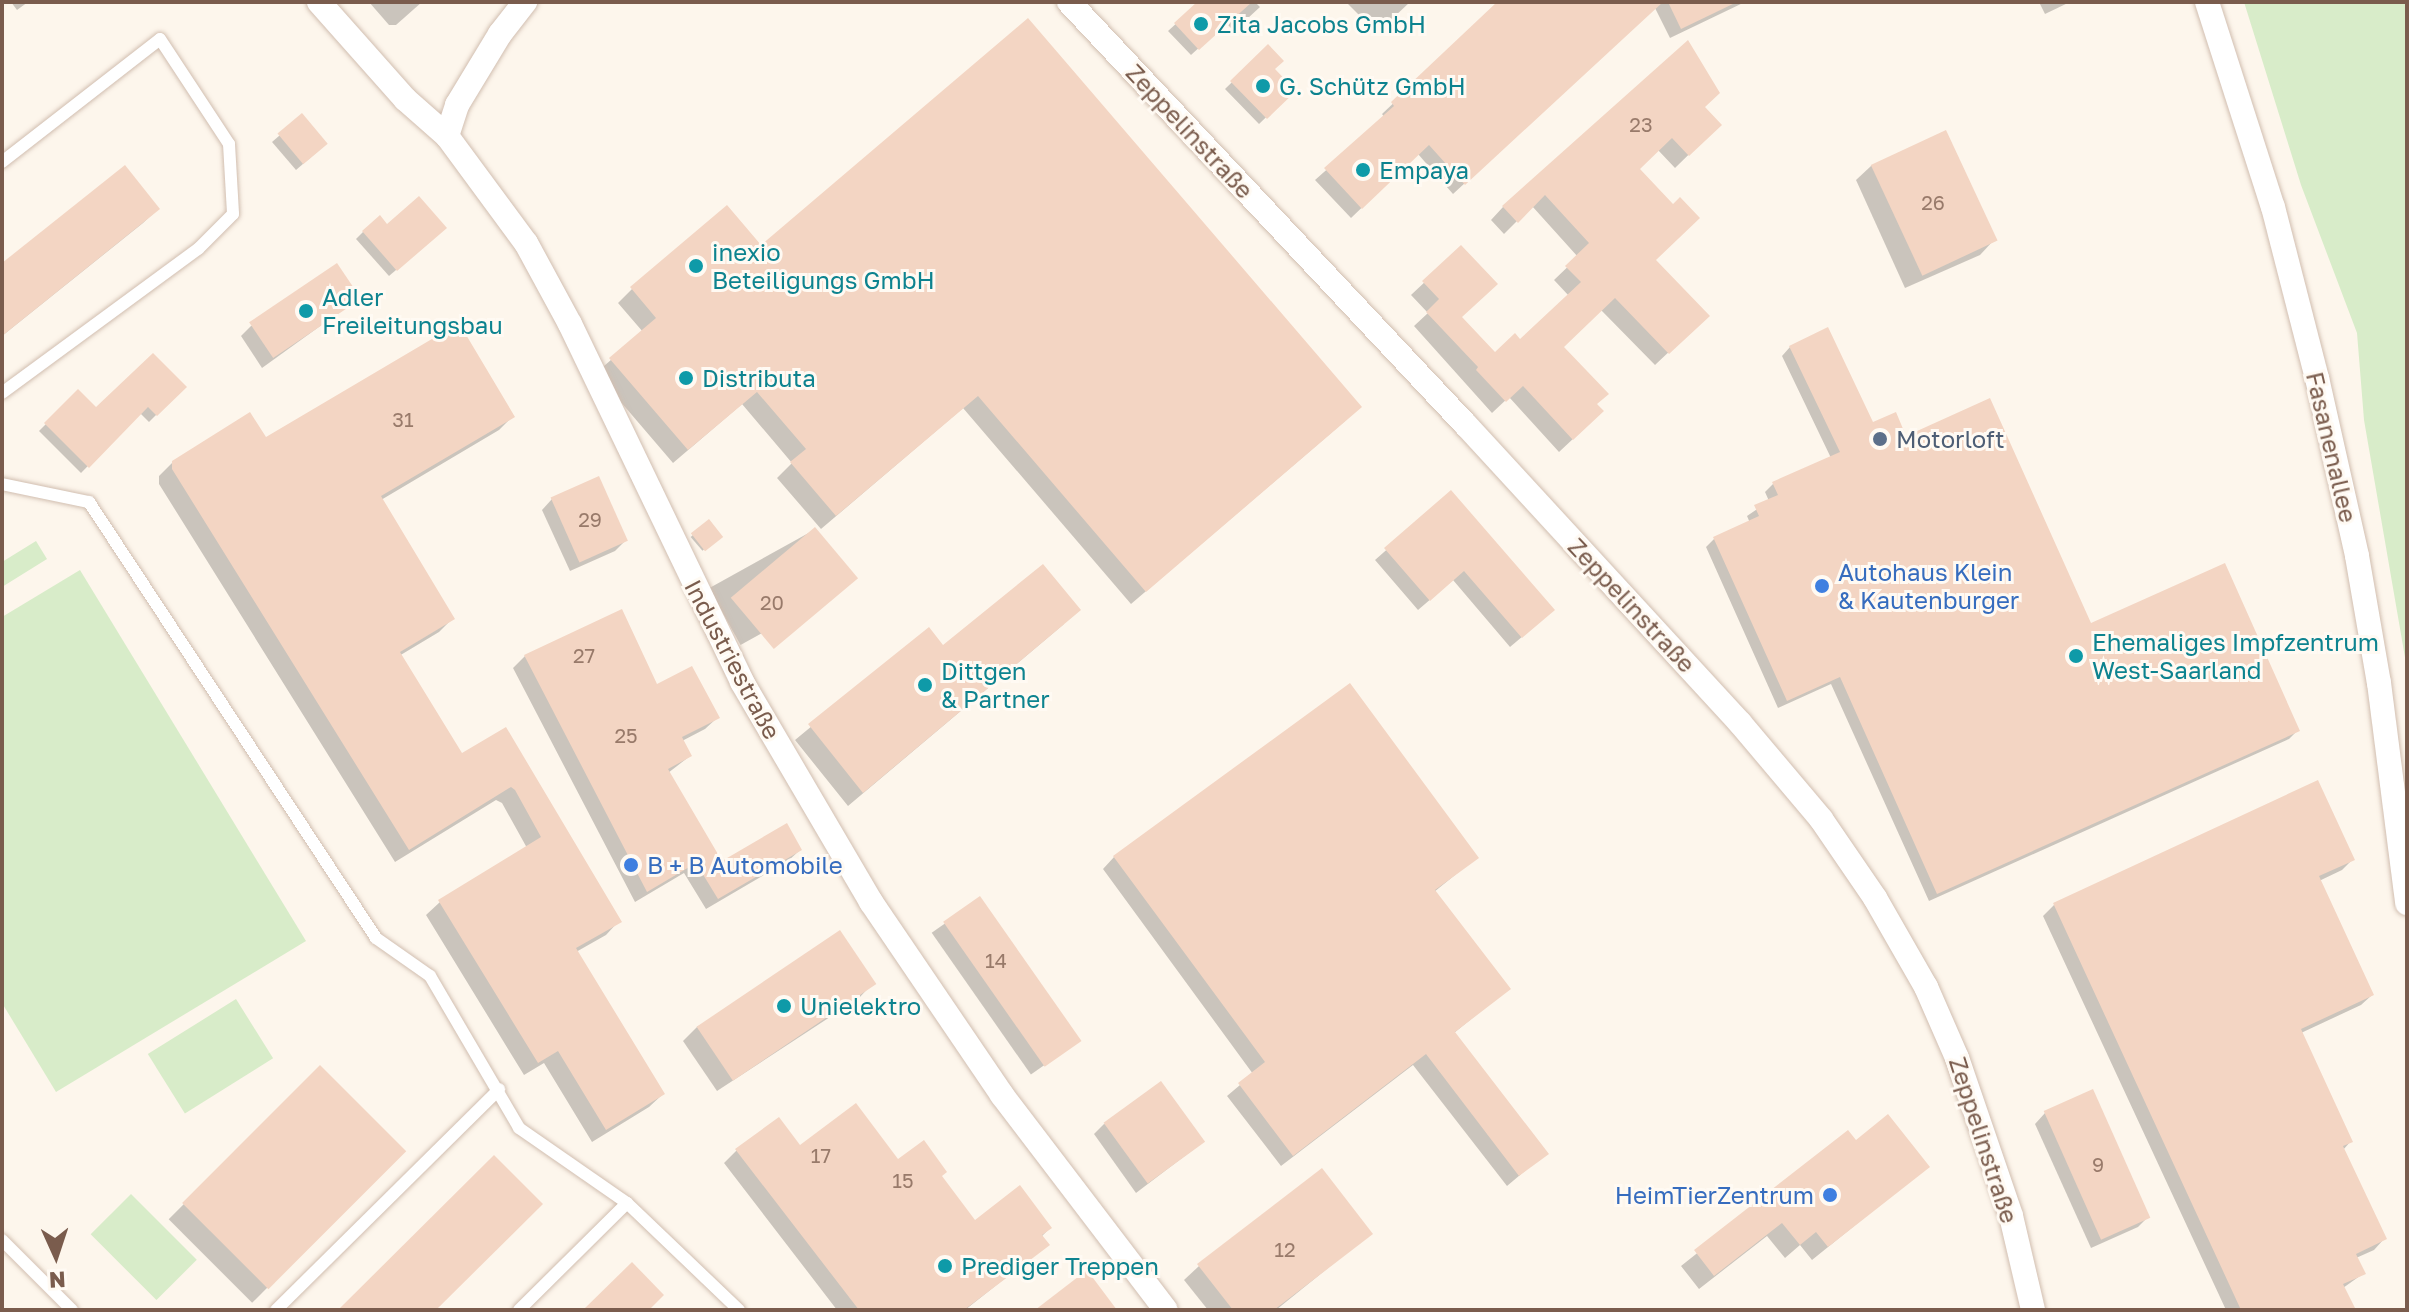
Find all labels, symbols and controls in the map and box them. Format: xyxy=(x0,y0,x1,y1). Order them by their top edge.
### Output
place label: Zita Jacobs GmbH xyxy=(1217,10,1426,38)
marker: Zita Jacobs GmbH xyxy=(1192,15,1210,33)
street label: Zeppelinstraße xyxy=(1120,58,1260,204)
place label: G. Schütz GmbH xyxy=(1279,72,1466,100)
marker: G. Schütz GmbH xyxy=(1254,77,1272,95)
house number: 23 xyxy=(1629,112,1653,136)
place label: Empaya xyxy=(1379,156,1469,184)
marker: Empaya xyxy=(1354,161,1372,179)
house number: 26 xyxy=(1921,190,1945,214)
place label: inexio Beteiligungs GmbH xyxy=(712,238,935,294)
marker: inexio Beteiligungs GmbH xyxy=(687,257,705,275)
place label: Adler Freileitungsbau xyxy=(322,283,503,339)
marker: Adler Freileitungsbau xyxy=(297,302,315,320)
place label: Distributa xyxy=(702,364,816,392)
marker: Distributa xyxy=(677,369,695,387)
street label: Fasanenallee xyxy=(2301,369,2363,525)
house number: 31 xyxy=(392,407,414,431)
place label: Motorloft xyxy=(1896,425,2005,453)
marker: Motorloft xyxy=(1871,430,1889,448)
house number: 29 xyxy=(578,507,602,531)
street label: Zeppelinstraße xyxy=(1562,532,1702,678)
place label: Autohaus Klein & Kautenburger xyxy=(1838,558,2019,614)
street label: Industriestraße xyxy=(679,574,787,744)
marker: Autohaus Klein & Kautenburger xyxy=(1813,577,1831,595)
house number: 20 xyxy=(760,590,784,614)
place label: Ehemaliges Impfzentrum West-Saarland xyxy=(2092,628,2379,684)
house number: 27 xyxy=(573,643,595,667)
marker: Ehemaliges Impfzentrum West-Saarland xyxy=(2067,647,2085,665)
place label: Dittgen & Partner xyxy=(941,657,1050,713)
marker: Dittgen & Partner xyxy=(916,676,934,694)
house number: 25 xyxy=(614,723,638,747)
place label: B + B Automobile xyxy=(647,851,843,879)
marker: B + B Automobile xyxy=(622,856,640,874)
house number: 14 xyxy=(985,948,1007,972)
place label: Unielektro xyxy=(800,992,921,1020)
marker: Unielektro xyxy=(775,997,793,1015)
street label: Zeppelinstraße xyxy=(1944,1053,2024,1227)
house number: 17 xyxy=(811,1143,831,1167)
house number: 9 xyxy=(2092,1152,2104,1176)
house number: 15 xyxy=(892,1168,914,1192)
place label: HeimTierZentrum xyxy=(1615,1181,1814,1209)
marker: HeimTierZentrum xyxy=(1821,1186,1839,1204)
north arrow xyxy=(16,1216,96,1296)
house number: 12 xyxy=(1274,1237,1296,1261)
place label: Prediger Treppen xyxy=(961,1252,1159,1280)
marker: Prediger Treppen xyxy=(936,1257,954,1275)
text: N xyxy=(48,1267,66,1294)

